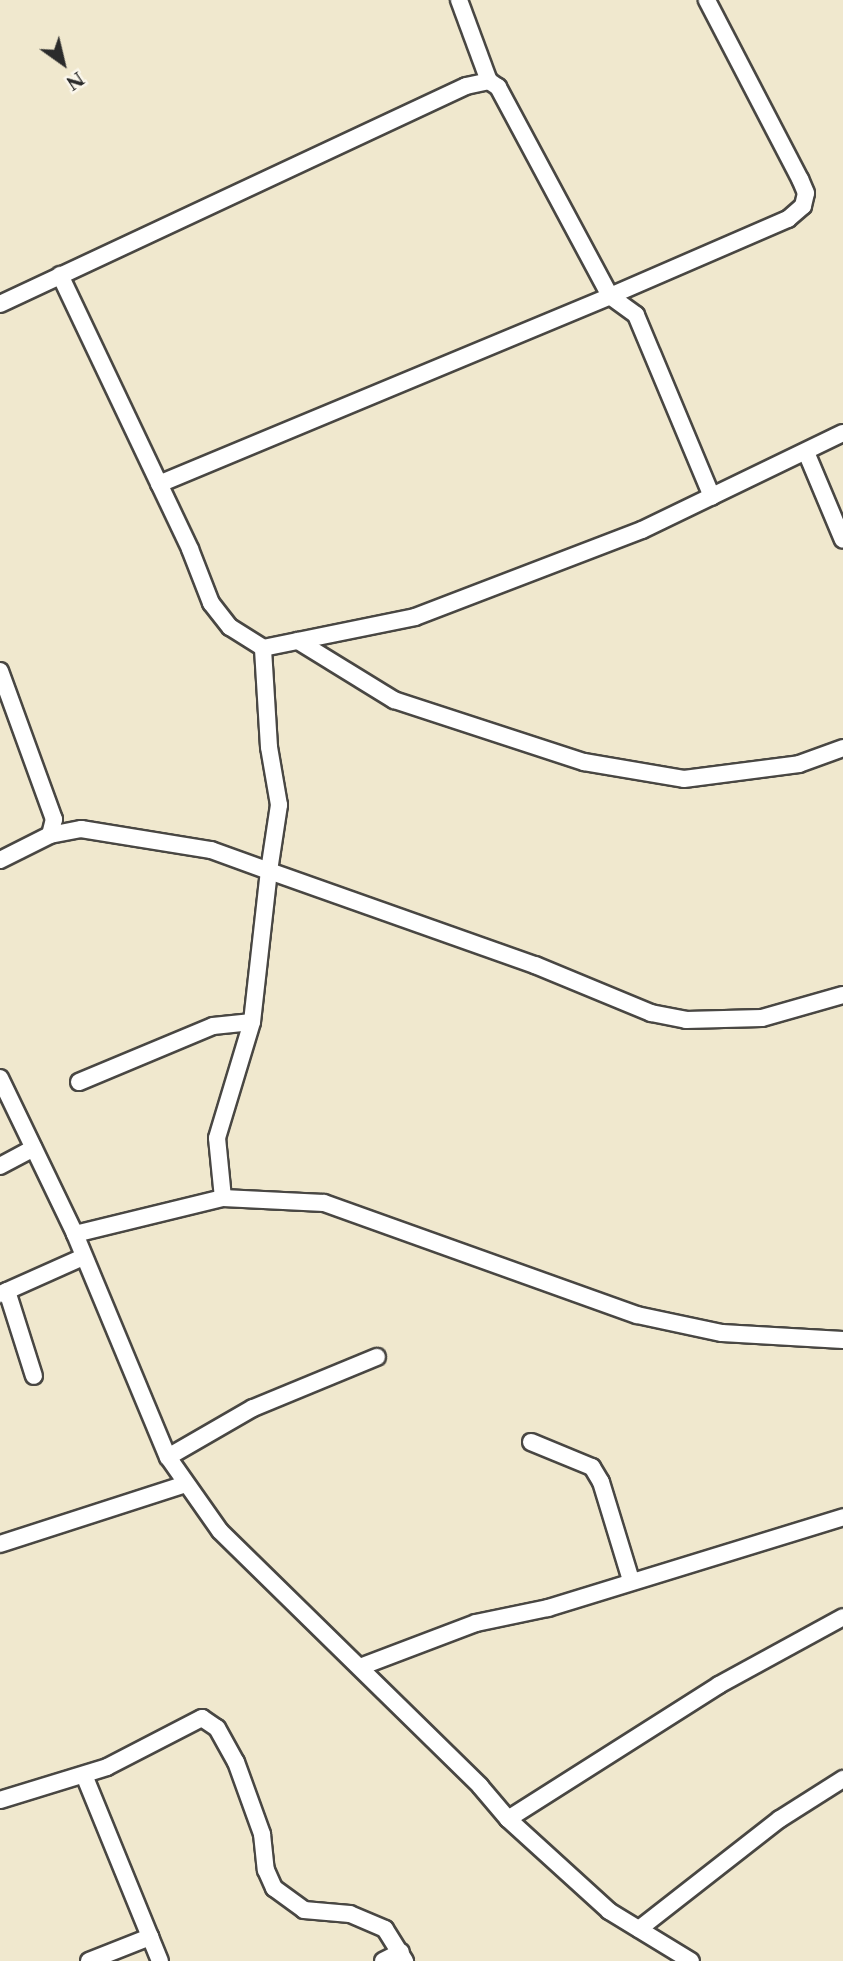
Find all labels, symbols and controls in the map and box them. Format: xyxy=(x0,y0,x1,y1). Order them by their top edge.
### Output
north arrow xyxy=(28,28,98,98)
text: N xyxy=(62,67,88,95)

